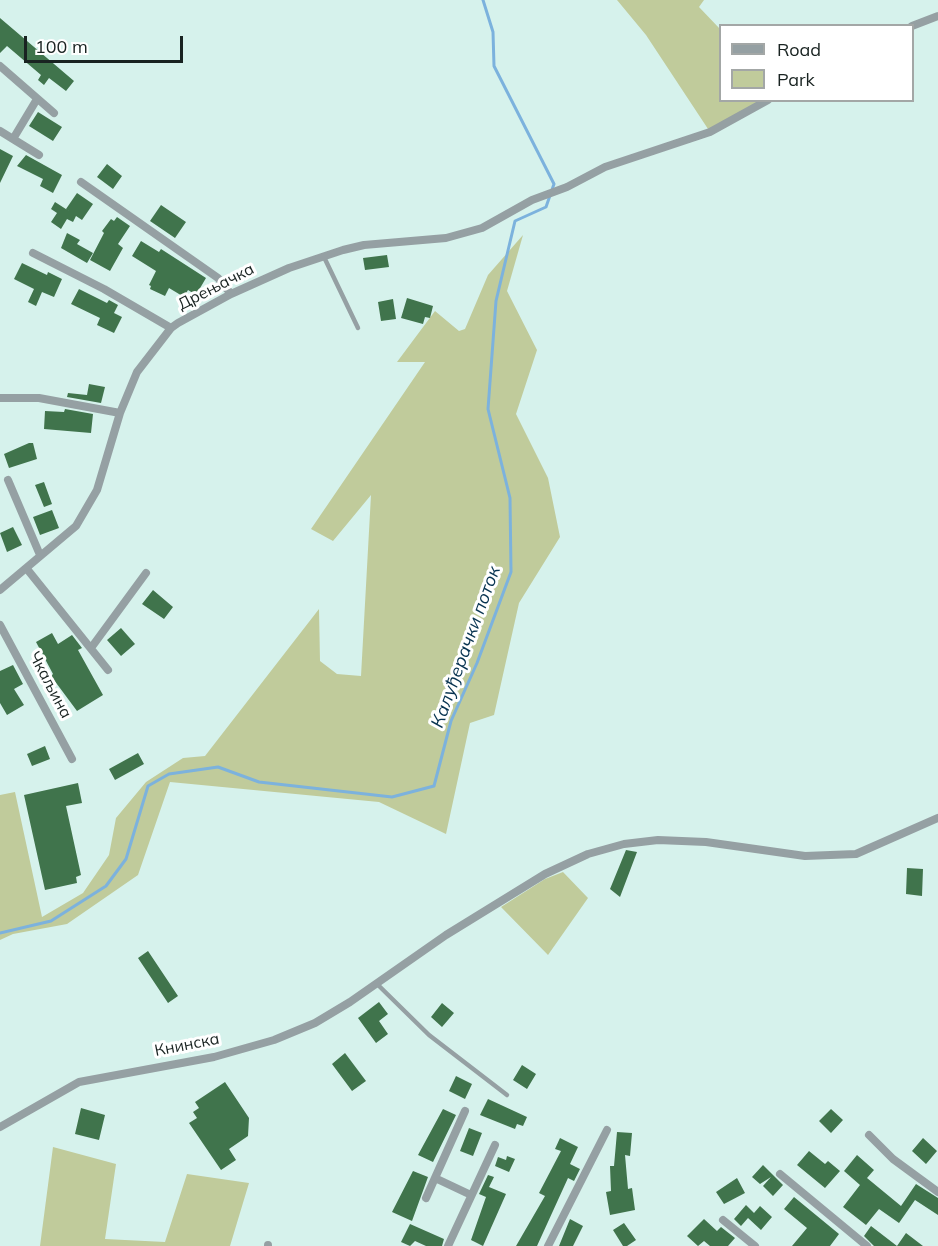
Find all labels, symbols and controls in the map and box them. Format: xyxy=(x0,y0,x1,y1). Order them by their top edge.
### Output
scale bar xyxy=(27,24,186,62)
legend xyxy=(719,24,914,102)
text: 100 m xyxy=(35,35,88,58)
text: Road xyxy=(777,38,821,61)
text: Park xyxy=(777,68,815,91)
street label: Дрењачка xyxy=(175,260,257,314)
water label: Калуђерачки поток xyxy=(427,563,505,731)
street label: Чкаљина xyxy=(24,648,76,722)
street label: Книнска xyxy=(153,1029,221,1061)

